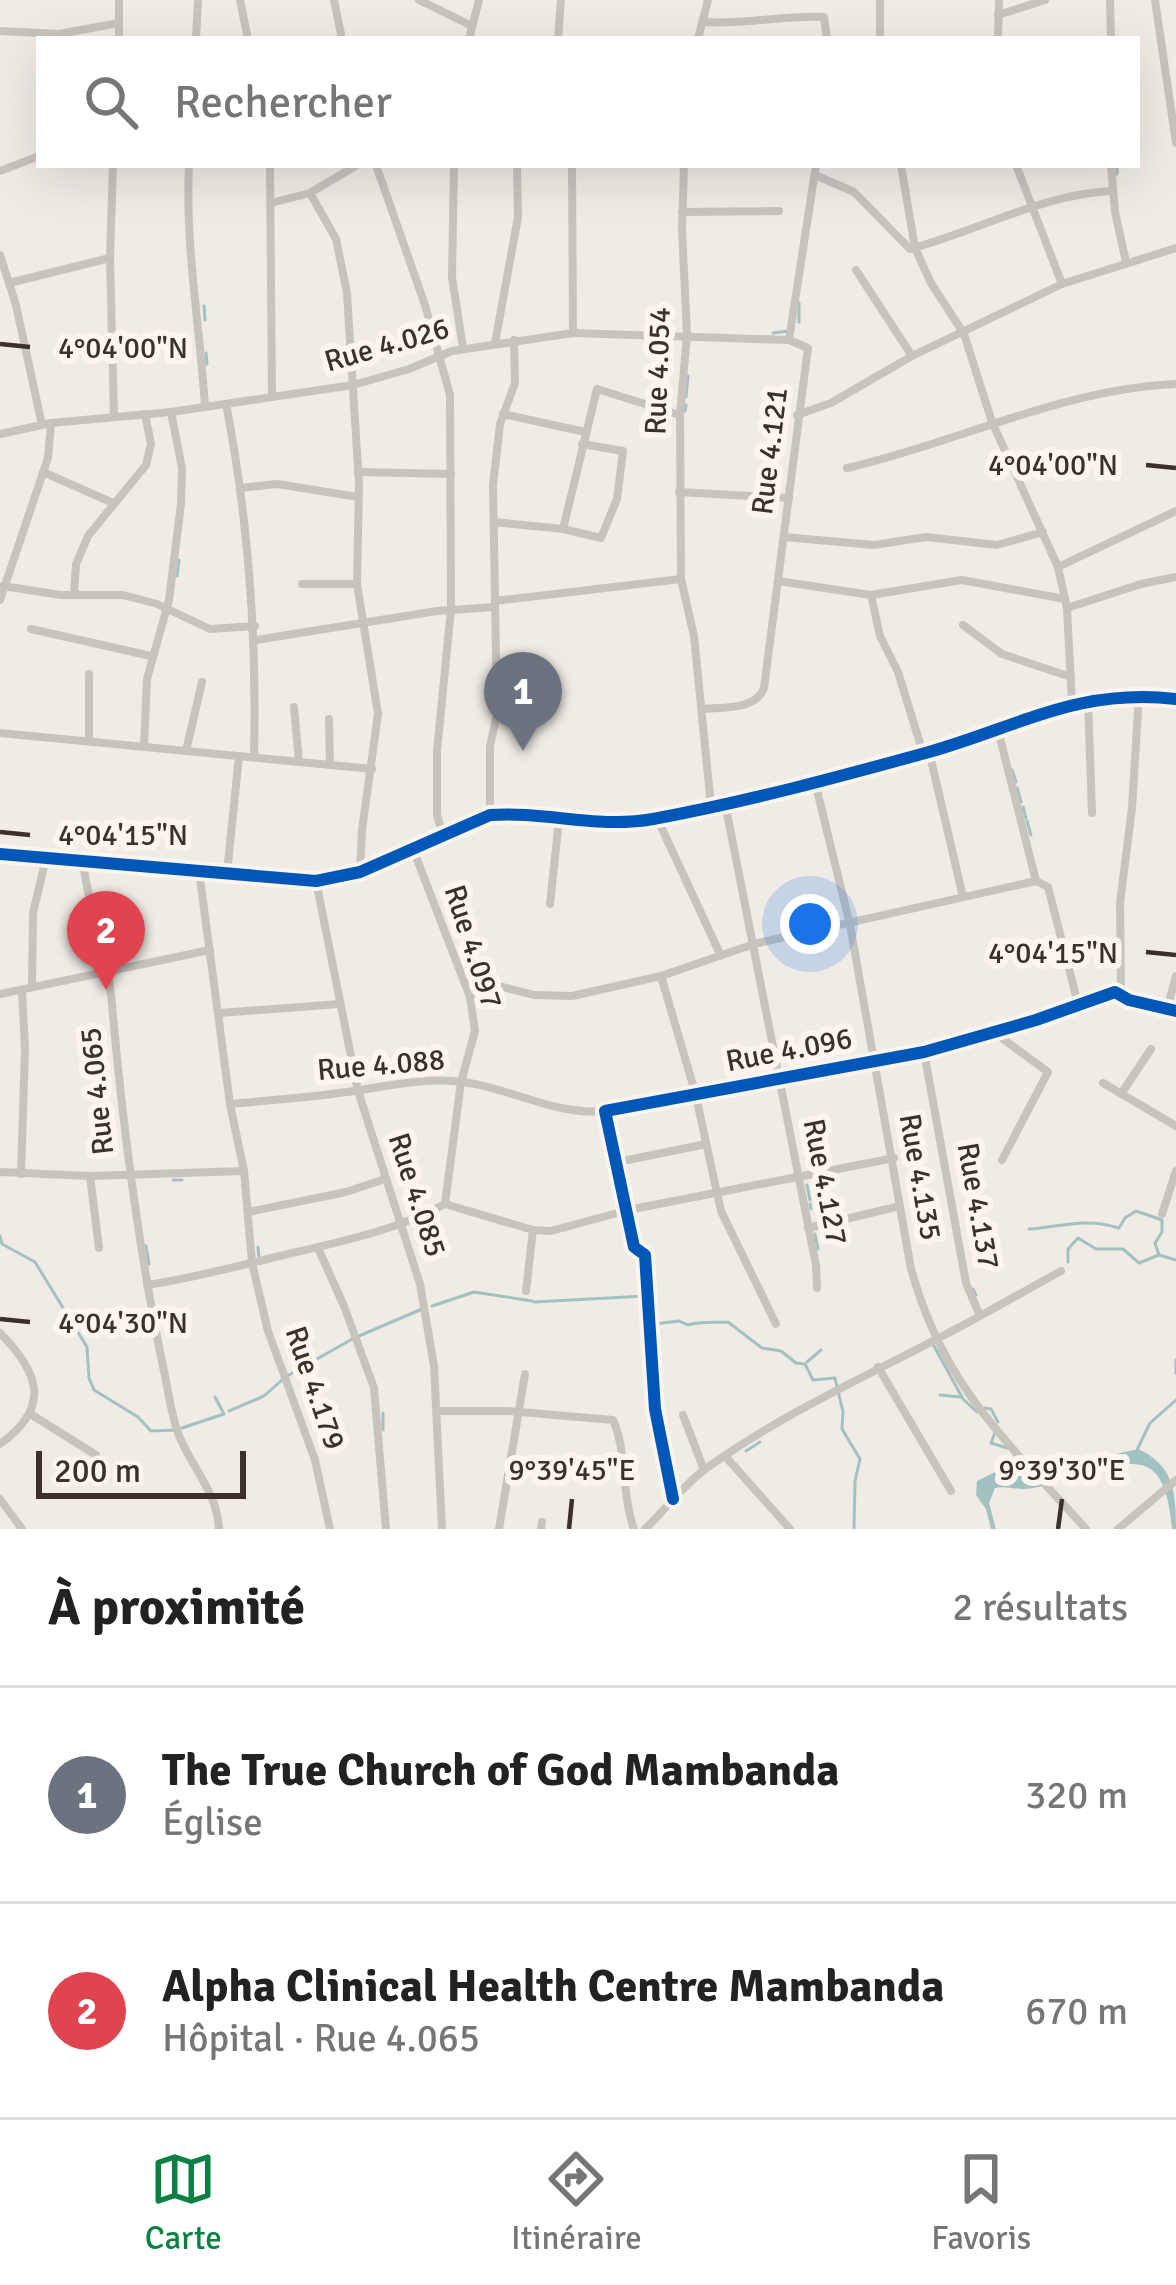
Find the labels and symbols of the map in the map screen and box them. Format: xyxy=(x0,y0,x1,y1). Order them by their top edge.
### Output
street label: Rue 4.054 xyxy=(637,306,679,436)
street label: Rue 4.026 xyxy=(320,310,454,380)
text: 4°04'00"N xyxy=(58,330,188,367)
street label: Rue 4.121 xyxy=(744,385,796,517)
text: 4°04'00"N xyxy=(988,447,1118,484)
pin: 1 xyxy=(484,652,562,751)
text: 4°04'15"N xyxy=(58,817,188,854)
street label: Rue 4.097 xyxy=(436,880,510,1014)
pin: 2 xyxy=(67,891,145,990)
your location xyxy=(780,894,840,954)
text: 4°04'15"N xyxy=(988,935,1118,972)
street label: Rue 4.096 xyxy=(723,1020,855,1080)
street label: Rue 4.065 xyxy=(72,1025,122,1157)
street label: Rue 4.088 xyxy=(316,1041,446,1089)
street label: Rue 4.135 xyxy=(891,1111,949,1243)
street label: Rue 4.127 xyxy=(795,1116,855,1248)
street label: Rue 4.085 xyxy=(380,1128,454,1262)
street label: Rue 4.137 xyxy=(949,1140,1007,1272)
text: 4°04'30"N xyxy=(58,1305,188,1342)
street label: Rue 4.179 xyxy=(277,1321,353,1455)
scale bar xyxy=(36,1445,246,1498)
text: 9°39'45"E xyxy=(509,1452,635,1489)
text: 9°39'30"E xyxy=(999,1452,1125,1489)

